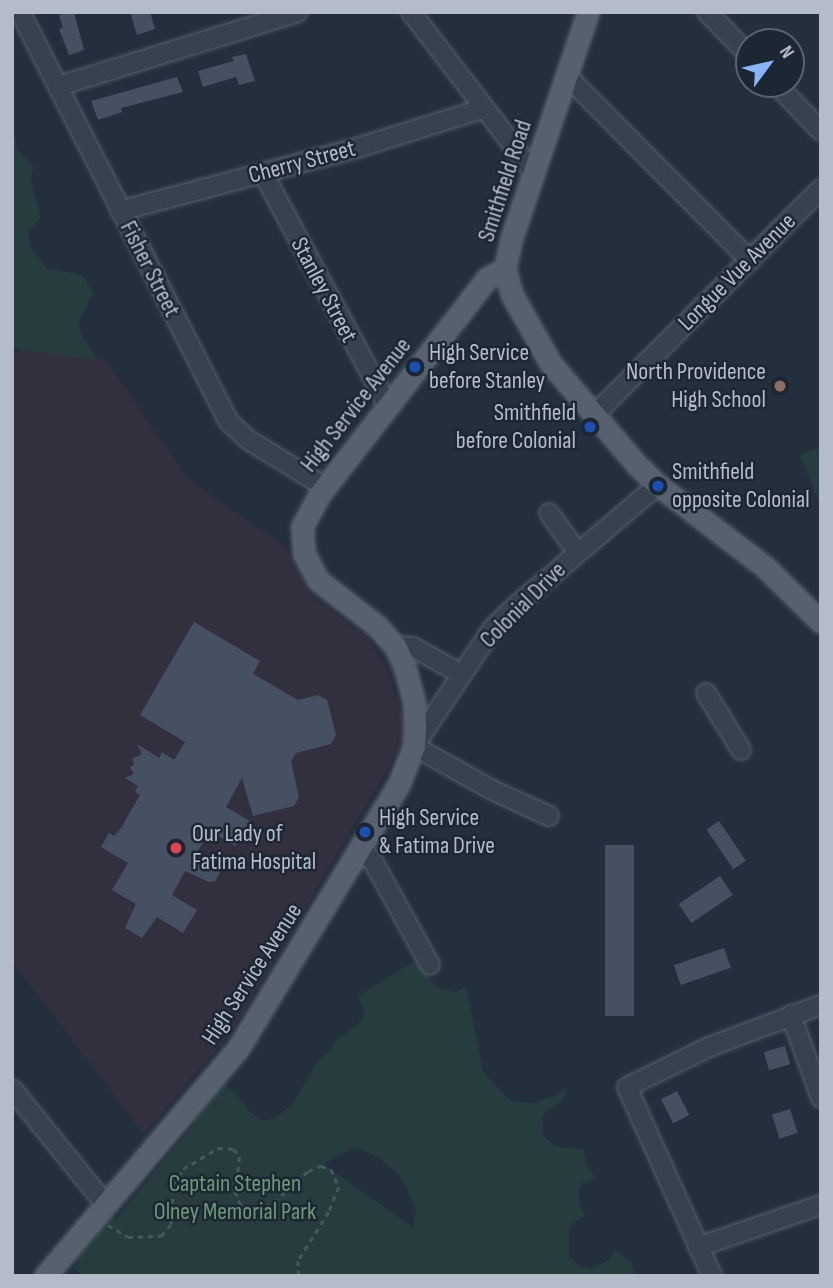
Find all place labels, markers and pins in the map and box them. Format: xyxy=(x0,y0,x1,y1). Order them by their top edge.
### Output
place label: High Service before Stanley xyxy=(429,339,545,395)
place label: North Providence High School xyxy=(626,358,766,414)
marker: High Service before Stanley xyxy=(407,359,423,375)
marker: North Providence High School xyxy=(772,378,788,394)
place label: Smithfield before Colonial xyxy=(456,399,576,455)
marker: Smithfield before Colonial xyxy=(582,419,598,435)
place label: Smithfield opposite Colonial xyxy=(672,458,810,514)
marker: Smithfield opposite Colonial xyxy=(650,478,666,494)
place label: High Service & Fatima Drive xyxy=(379,804,495,860)
place label: Our Lady of Fatima Hospital xyxy=(192,820,316,876)
marker: High Service & Fatima Drive xyxy=(357,824,373,840)
marker: Our Lady of Fatima Hospital xyxy=(166,838,186,858)

